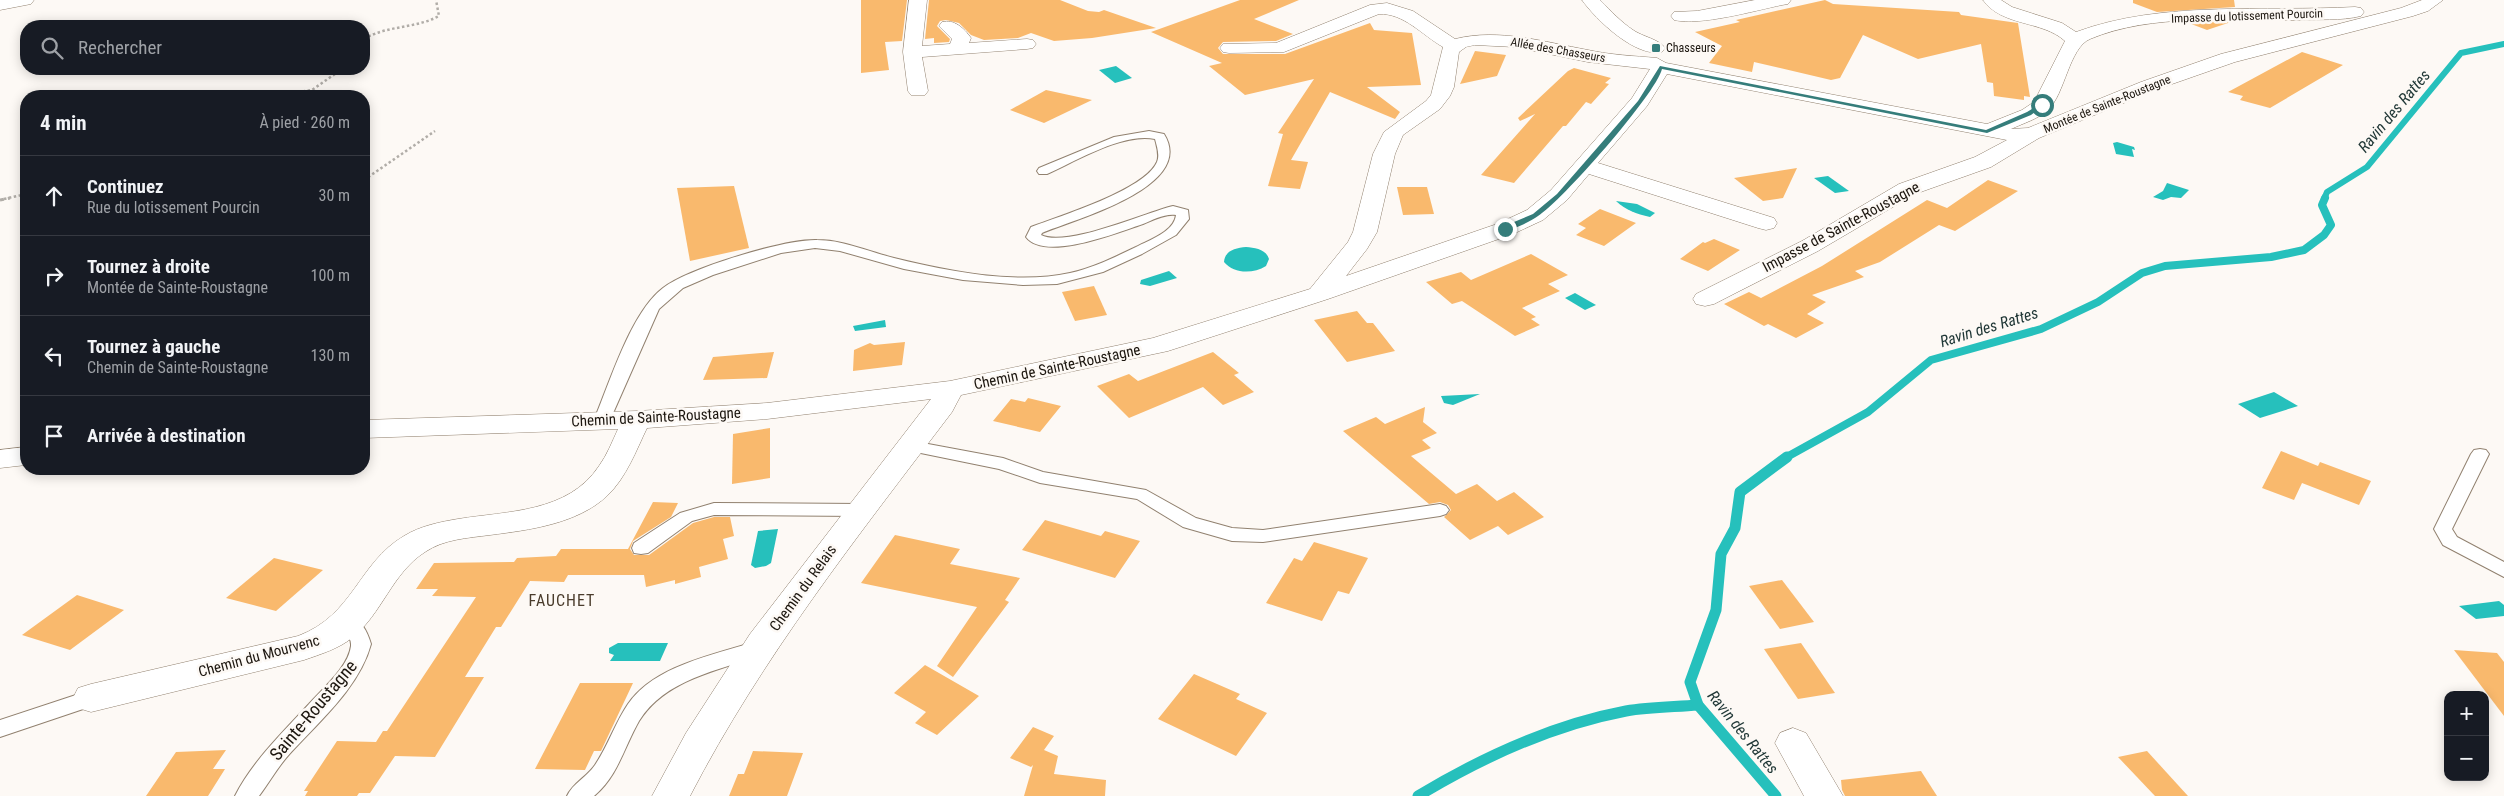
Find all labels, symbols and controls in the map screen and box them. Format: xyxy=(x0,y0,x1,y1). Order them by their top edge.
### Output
street label: Impasse du lotissement Pourcin xyxy=(2171,6,2323,26)
search box xyxy=(20,20,370,75)
icon: search xyxy=(38,34,66,62)
street label: Allée des Chasseurs xyxy=(1509,35,1607,65)
text: Rechercher xyxy=(78,36,162,59)
place label: Chasseurs xyxy=(1666,41,1716,55)
marker: Chasseurs xyxy=(1650,42,1662,54)
water label: Ravin des Rattes xyxy=(2354,66,2434,156)
street label: Montée de Sainte-Roustagne xyxy=(2041,72,2173,136)
route start xyxy=(2031,94,2054,117)
text: 4 min xyxy=(40,111,87,135)
text: À pied · 260 m xyxy=(259,113,350,132)
text: Continuez xyxy=(87,175,164,198)
street label: Impasse de Sainte-Roustagne xyxy=(1759,178,1923,276)
icon: ahead xyxy=(40,182,68,210)
text: 30 m xyxy=(318,186,350,205)
text: Rue du lotissement Pourcin xyxy=(87,198,260,217)
route end xyxy=(1494,218,1517,241)
text: Tournez à droite xyxy=(87,255,210,278)
icon: right xyxy=(40,262,68,290)
text: 100 m xyxy=(311,266,350,285)
text: Montée de Sainte-Roustagne xyxy=(87,278,268,297)
water label: Ravin des Rattes xyxy=(1938,303,2040,351)
text: Tournez à gauche xyxy=(87,335,220,358)
street label: Chemin de Sainte-Roustagne xyxy=(972,341,1142,393)
icon: left xyxy=(40,342,68,370)
text: 130 m xyxy=(311,346,350,365)
text: Chemin de Sainte-Roustagne xyxy=(87,358,268,377)
street label: Chemin de Sainte-Roustagne xyxy=(571,404,741,430)
icon: arrive xyxy=(40,422,68,450)
text: Arrivée à destination xyxy=(87,424,246,447)
street label: Chemin du Relais xyxy=(766,541,840,635)
district label: FAUCHET xyxy=(529,591,595,610)
street label: Chemin du Mourvenc xyxy=(196,631,322,681)
street label: Sainte-Roustagne xyxy=(265,656,361,764)
water label: Ravin des Rattes xyxy=(1704,686,1782,778)
map controls xyxy=(2444,691,2489,781)
button: + xyxy=(2444,691,2489,736)
button: − xyxy=(2444,736,2489,781)

